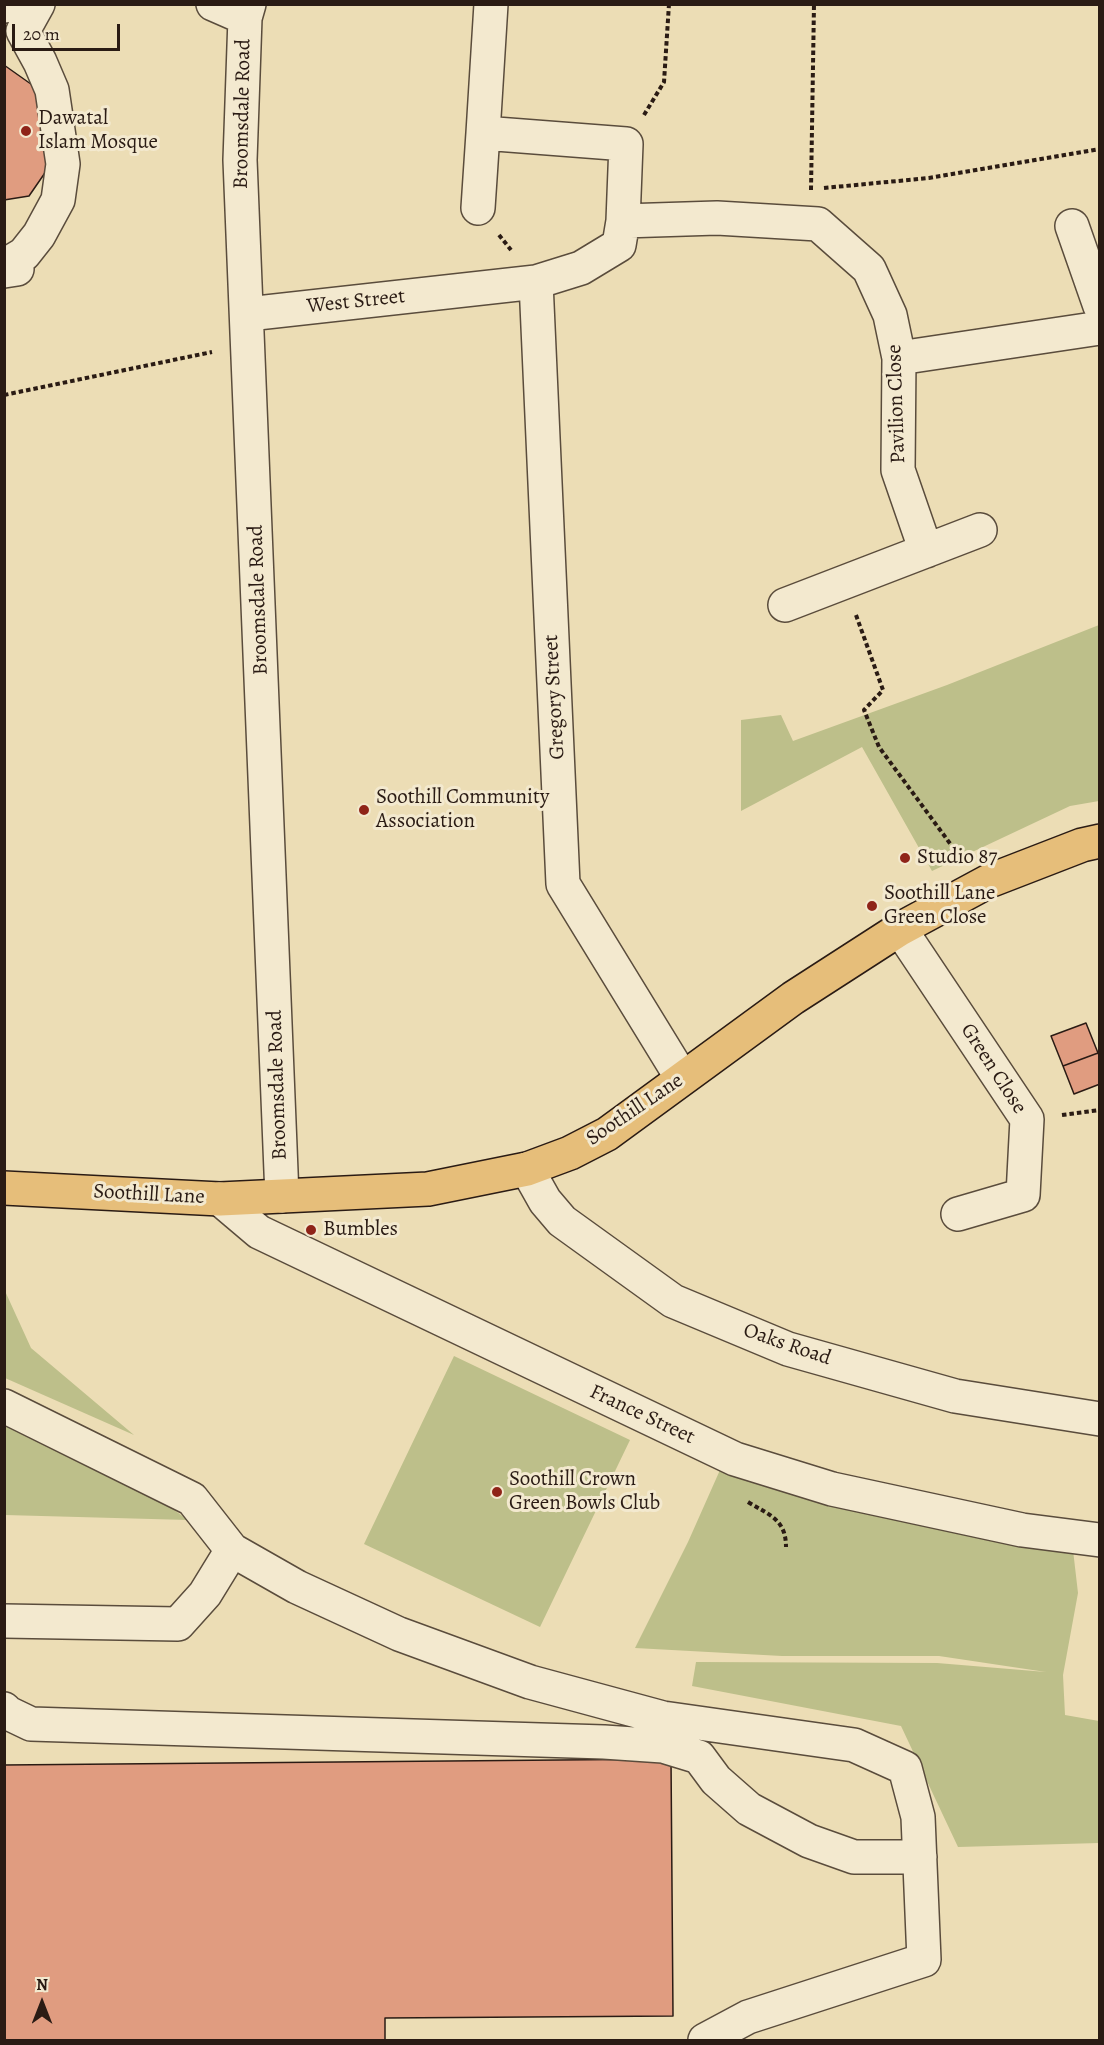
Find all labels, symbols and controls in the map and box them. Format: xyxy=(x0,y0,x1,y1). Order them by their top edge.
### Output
scale bar xyxy=(15,12,123,50)
text: 20 m xyxy=(23,22,60,46)
street label: Broomsdale Road xyxy=(229,39,257,189)
place label: Dawatal Islam Mosque xyxy=(38,106,158,156)
marker: Dawatal Islam Mosque xyxy=(19,124,33,138)
street label: West Street xyxy=(306,284,406,320)
street label: Pavilion Close xyxy=(882,344,912,464)
street label: Broomsdale Road xyxy=(244,524,274,676)
street label: Gregory Street xyxy=(539,634,571,760)
place label: Soothill Community Association xyxy=(376,785,549,835)
marker: Soothill Community Association xyxy=(357,803,371,817)
place label: Studio 87 xyxy=(917,845,997,871)
marker: Studio 87 xyxy=(898,851,912,865)
place label: Soothill Lane Green Close xyxy=(884,881,995,931)
marker: Soothill Lane Green Close xyxy=(865,899,879,913)
street label: Broomsdale Road xyxy=(263,1009,293,1161)
street label: Green Close xyxy=(955,1019,1031,1119)
street label: Soothill Lane xyxy=(582,1068,688,1152)
street label: Soothill Lane xyxy=(93,1180,205,1210)
place label: Bumbles xyxy=(323,1217,398,1243)
marker: Bumbles xyxy=(304,1223,318,1237)
street label: Oaks Road xyxy=(740,1318,834,1372)
street label: France Street xyxy=(585,1380,699,1450)
place label: Soothill Crown Green Bowls Club xyxy=(509,1467,660,1517)
marker: Soothill Crown Green Bowls Club xyxy=(490,1485,504,1499)
north arrow xyxy=(12,1973,72,2033)
text: N xyxy=(36,1974,48,1996)

